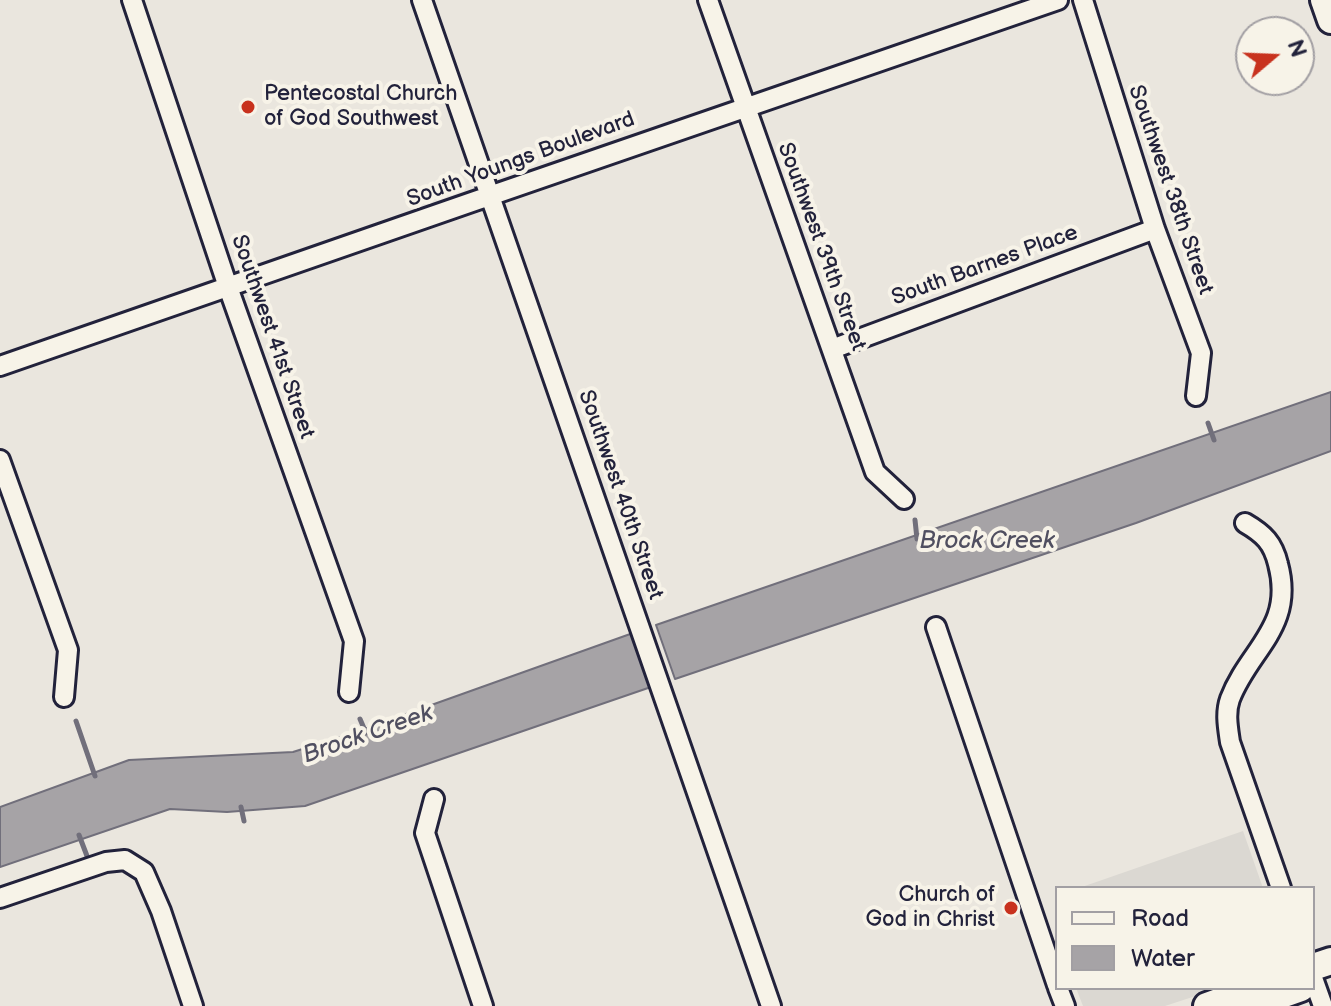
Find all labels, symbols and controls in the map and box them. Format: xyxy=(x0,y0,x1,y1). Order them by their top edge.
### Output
north arrow xyxy=(1235,16,1315,96)
text: N xyxy=(1281,36,1312,61)
place label: Pentecostal Church of God Southwest xyxy=(264,81,457,132)
street label: Southwest 38th Street xyxy=(1122,82,1218,298)
marker: Pentecostal Church of God Southwest xyxy=(239,98,257,116)
street label: South Youngs Boulevard xyxy=(404,107,638,213)
street label: Southwest 39th Street xyxy=(771,139,871,355)
street label: South Barnes Place xyxy=(888,220,1082,312)
street label: Southwest 41st Street xyxy=(225,232,319,442)
street label: Southwest 40th Street xyxy=(572,387,668,603)
water label: Brock Creek xyxy=(919,528,1055,556)
water label: Brock Creek xyxy=(299,699,437,771)
place label: Church of God in Christ xyxy=(865,882,995,934)
legend xyxy=(1055,886,1315,990)
marker: Church of God in Christ xyxy=(1002,899,1020,917)
text: Road xyxy=(1131,904,1189,933)
text: Water xyxy=(1131,944,1195,973)

